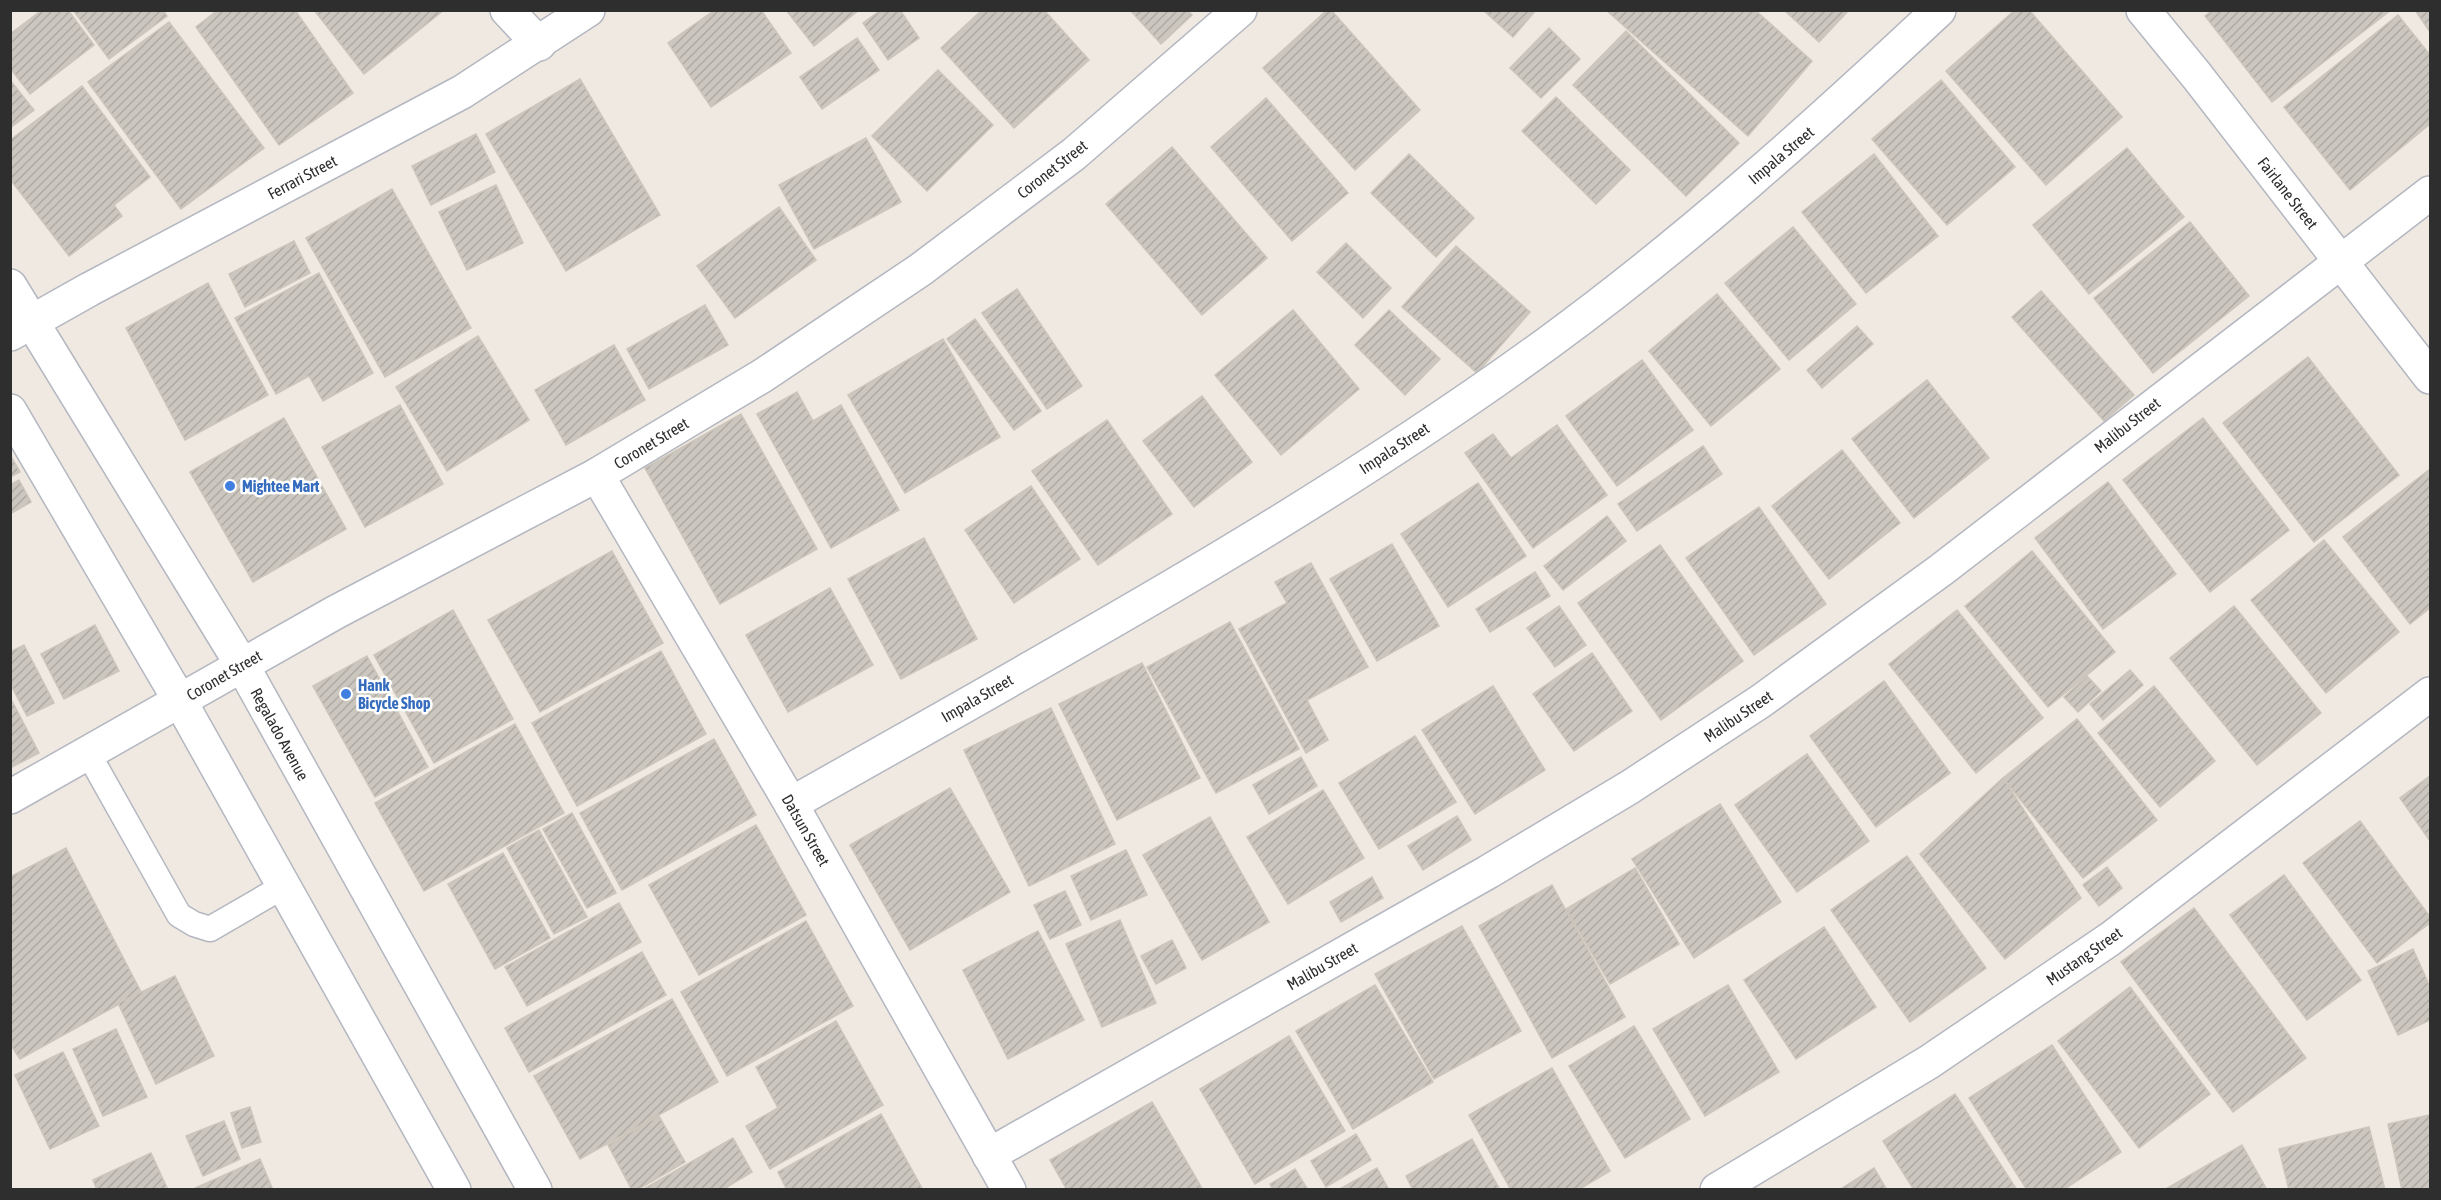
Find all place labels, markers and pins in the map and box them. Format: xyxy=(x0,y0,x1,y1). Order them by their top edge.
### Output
place label: Mightee Mart xyxy=(242,477,320,495)
marker: Mightee Mart xyxy=(223,479,237,493)
place label: Hank Bicycle Shop xyxy=(358,676,431,712)
marker: Hank Bicycle Shop xyxy=(339,687,353,701)

